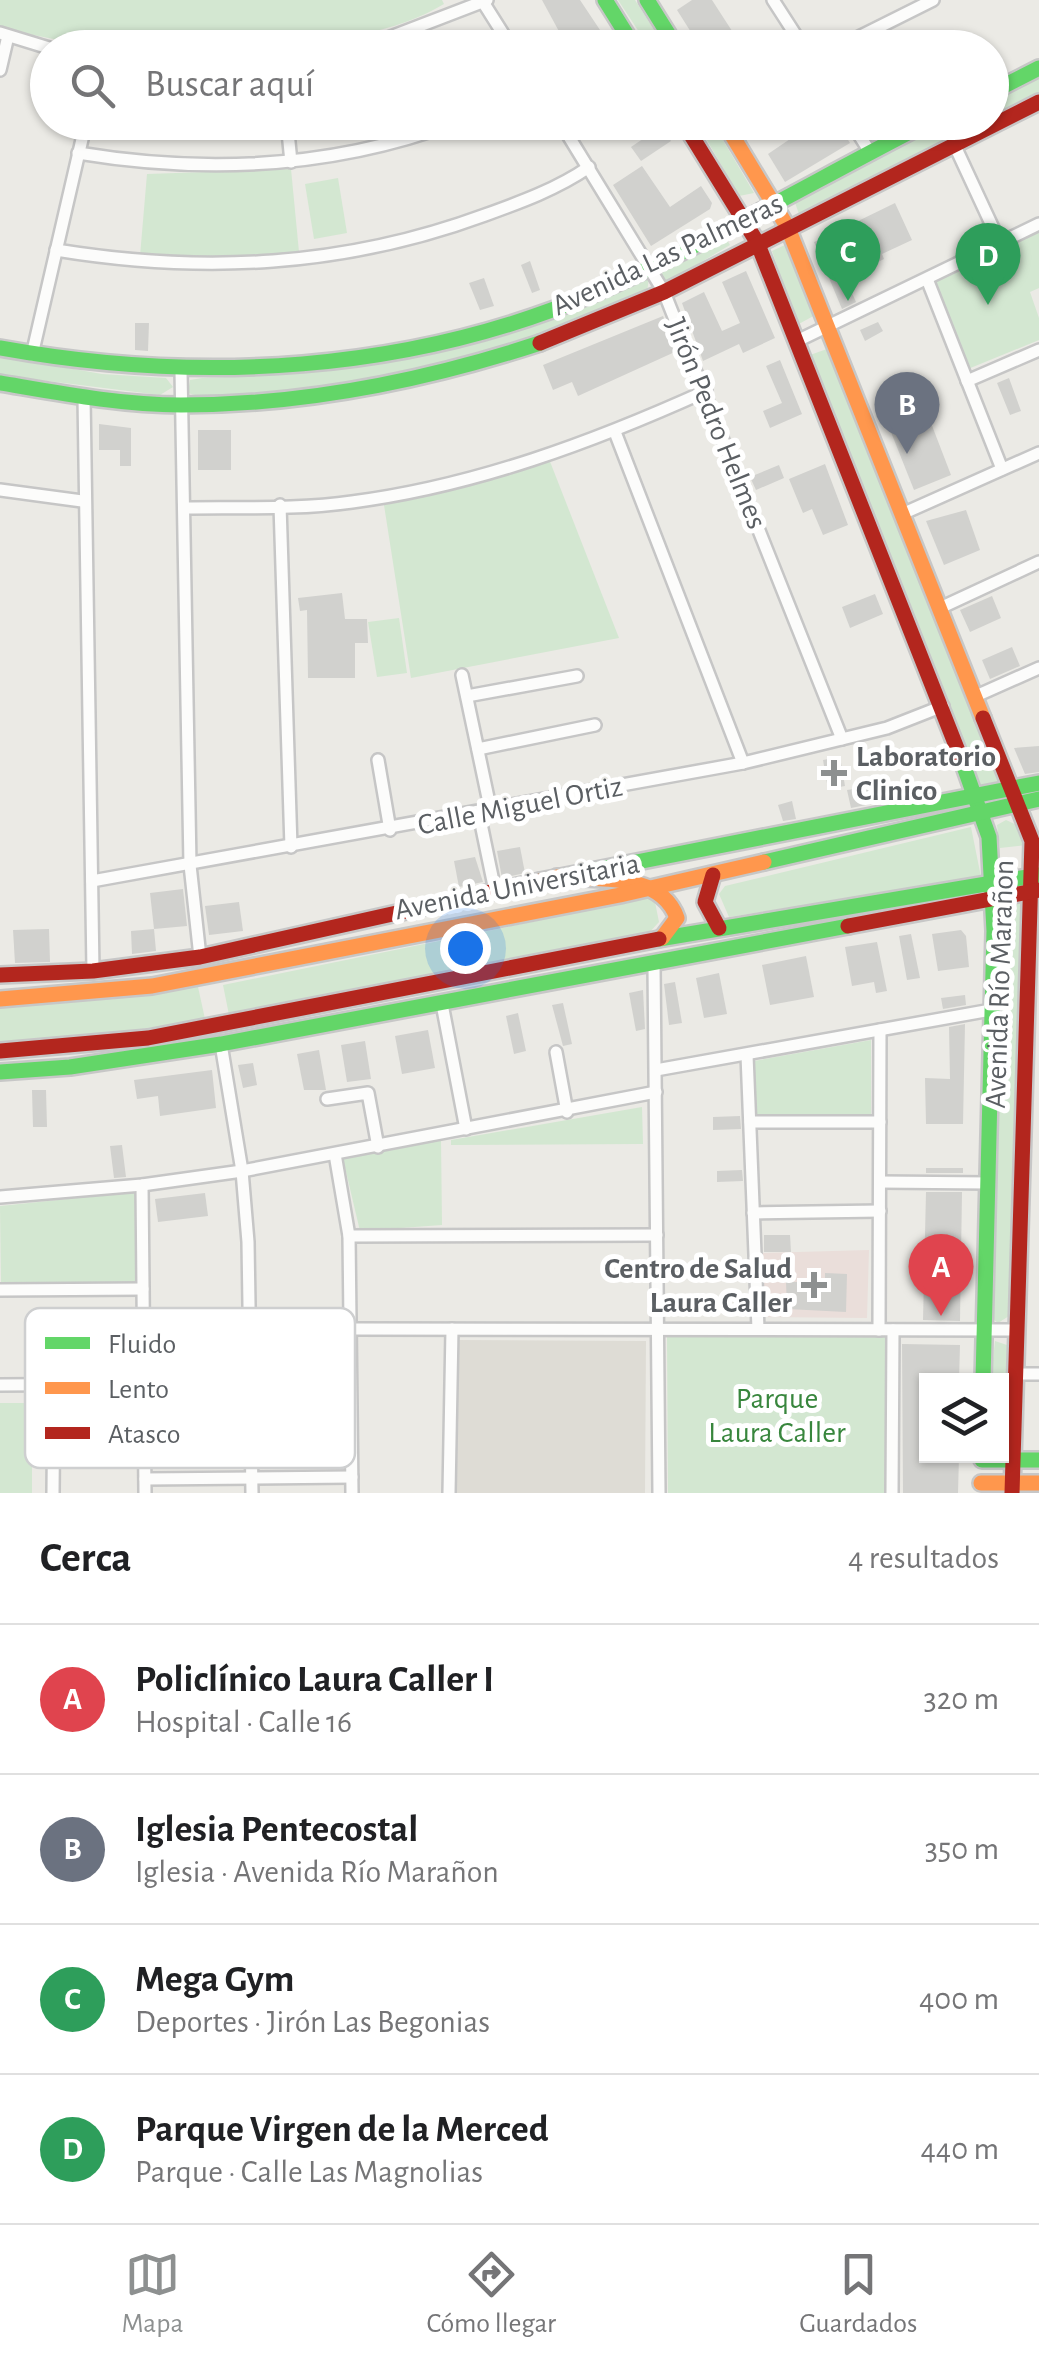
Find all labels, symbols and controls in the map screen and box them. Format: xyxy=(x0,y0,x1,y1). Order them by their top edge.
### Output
search box xyxy=(30,30,1009,140)
icon: search xyxy=(65,58,120,113)
text: Buscar aquí xyxy=(145,66,314,104)
street label: Avenida Las Palmeras xyxy=(548,188,787,321)
pin: C xyxy=(816,218,880,301)
pin: D xyxy=(956,222,1020,305)
street label: Jirón Pedro Helmes xyxy=(660,314,772,533)
pin: B xyxy=(874,372,940,454)
place label: Laboratorio Clinico xyxy=(856,742,996,806)
marker: Laboratorio Clinico xyxy=(821,760,847,786)
street label: Calle Miguel Ortiz xyxy=(415,771,625,841)
street label: Avenida Universitaria xyxy=(392,849,642,925)
street label: Avenida Río Marañon xyxy=(981,859,1019,1109)
your location xyxy=(440,923,491,974)
pin: A xyxy=(908,1234,974,1316)
place label: Centro de Salud Laura Caller xyxy=(604,1254,793,1318)
marker: Centro de Salud Laura Caller xyxy=(801,1272,827,1298)
legend xyxy=(25,1308,355,1468)
text: Fluido xyxy=(108,1331,176,1359)
map controls xyxy=(919,1373,1009,1463)
button: layers xyxy=(919,1373,1009,1463)
text: Lento xyxy=(108,1376,169,1404)
park label: Parque Laura Caller xyxy=(708,1384,846,1448)
text: Atasco xyxy=(108,1421,180,1449)
text: Cerca xyxy=(40,1537,131,1579)
text: 4 resultados xyxy=(848,1542,999,1574)
text: Policlínico Laura Caller I xyxy=(135,1661,494,1699)
text: A xyxy=(63,1683,82,1715)
text: 320 m xyxy=(923,1683,999,1715)
text: Hospital · Calle 16 xyxy=(135,1706,352,1738)
text: Iglesia Pentecostal xyxy=(135,1811,418,1849)
text: B xyxy=(63,1833,82,1865)
text: 350 m xyxy=(925,1833,999,1865)
text: Iglesia · Avenida Río Marañon xyxy=(135,1856,499,1888)
text: Mega Gym xyxy=(135,1961,294,1999)
text: C xyxy=(64,1983,81,2015)
text: 400 m xyxy=(919,1983,999,2015)
text: Deportes · Jirón Las Begonias xyxy=(135,2006,490,2038)
text: Parque Virgen de la Merced xyxy=(135,2111,549,2149)
text: D xyxy=(62,2133,83,2165)
text: 440 m xyxy=(920,2133,999,2165)
text: Parque · Calle Las Magnolias xyxy=(135,2156,483,2188)
tab: Mapa xyxy=(122,2247,183,2341)
tab: Cómo llegar xyxy=(427,2247,556,2341)
tab: Guardados xyxy=(799,2247,917,2341)

